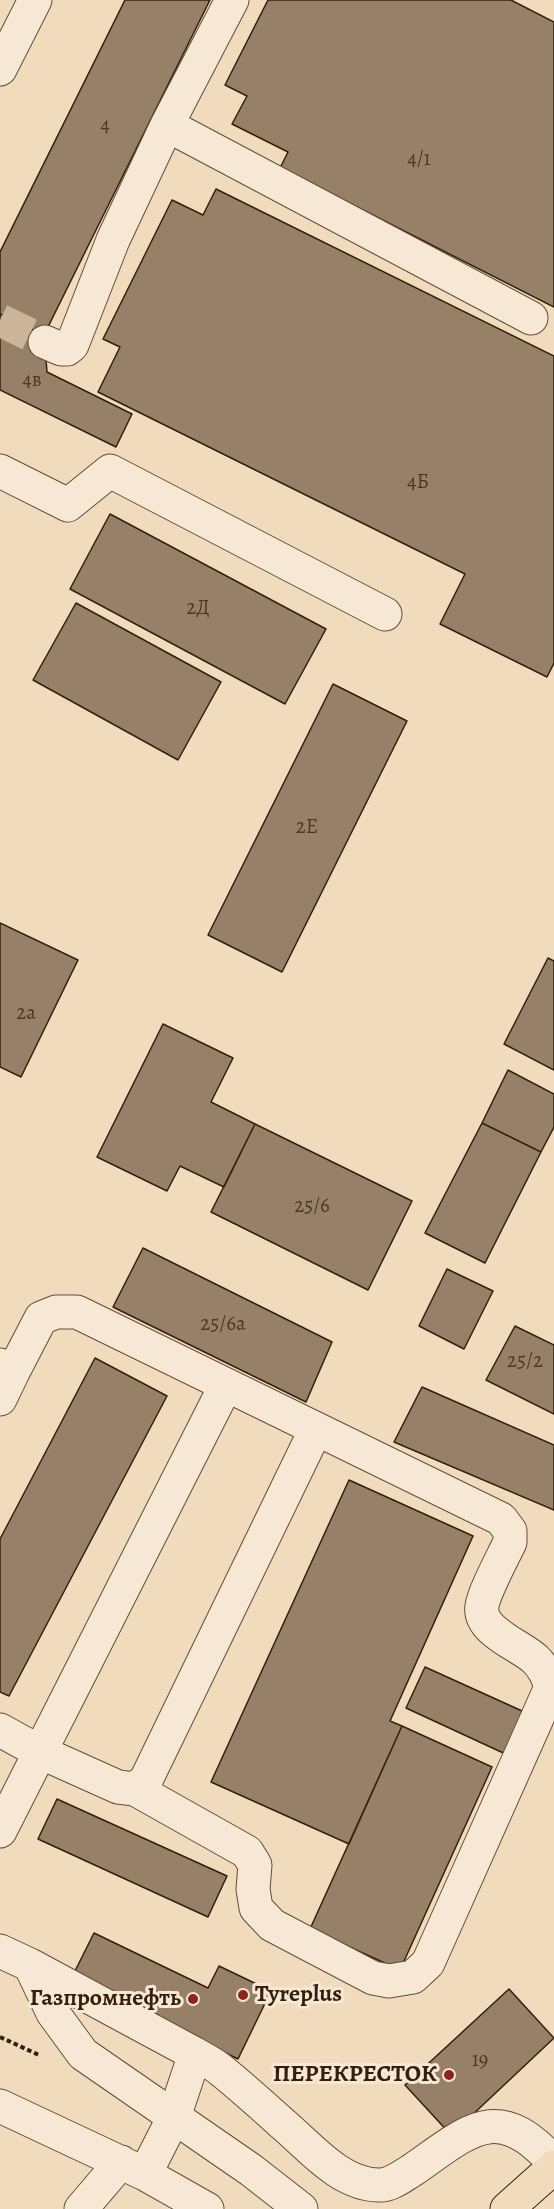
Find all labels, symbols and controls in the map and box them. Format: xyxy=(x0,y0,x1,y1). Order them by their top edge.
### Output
house number: 4 xyxy=(100,113,110,139)
house number: 4/1 xyxy=(407,147,431,173)
house number: 4в xyxy=(22,368,42,394)
house number: 4Б xyxy=(407,470,429,496)
house number: 2Д xyxy=(186,596,210,622)
house number: 2Е xyxy=(296,815,318,841)
house number: 2а xyxy=(16,1001,36,1027)
house number: 25/6 xyxy=(294,1194,330,1220)
house number: 25/6а xyxy=(200,1312,246,1338)
house number: 25/2 xyxy=(507,1349,543,1375)
place label: Tyreplus xyxy=(255,1981,342,2009)
place label: Газпромнефть xyxy=(30,1985,181,2013)
marker: Tyreplus xyxy=(236,1988,250,2002)
marker: Газпромнефть xyxy=(186,1992,200,2006)
house number: 19 xyxy=(472,2048,488,2074)
place label: ПЕРЕКРЕСТОК xyxy=(273,2061,437,2089)
marker: ПЕРЕКРЕСТОК xyxy=(442,2068,456,2082)

